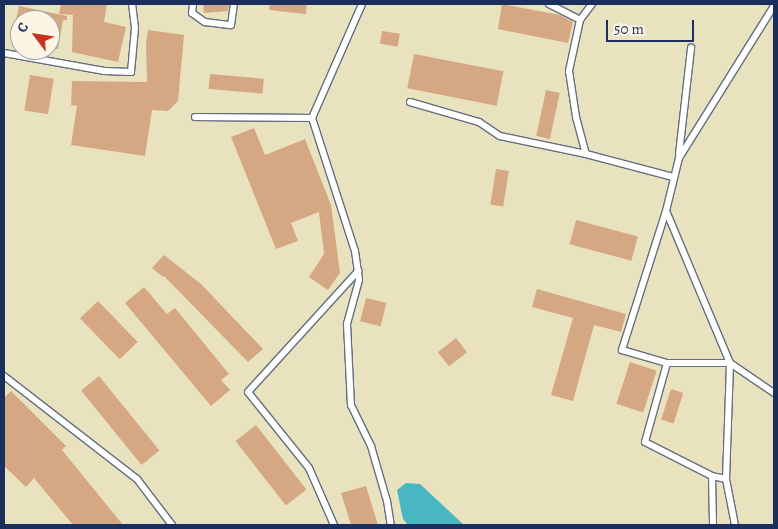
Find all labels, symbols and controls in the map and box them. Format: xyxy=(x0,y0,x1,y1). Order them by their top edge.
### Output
north arrow xyxy=(10,10,60,60)
scale bar xyxy=(608,10,696,42)
text: С xyxy=(12,19,33,36)
text: 50 m xyxy=(614,19,644,39)

